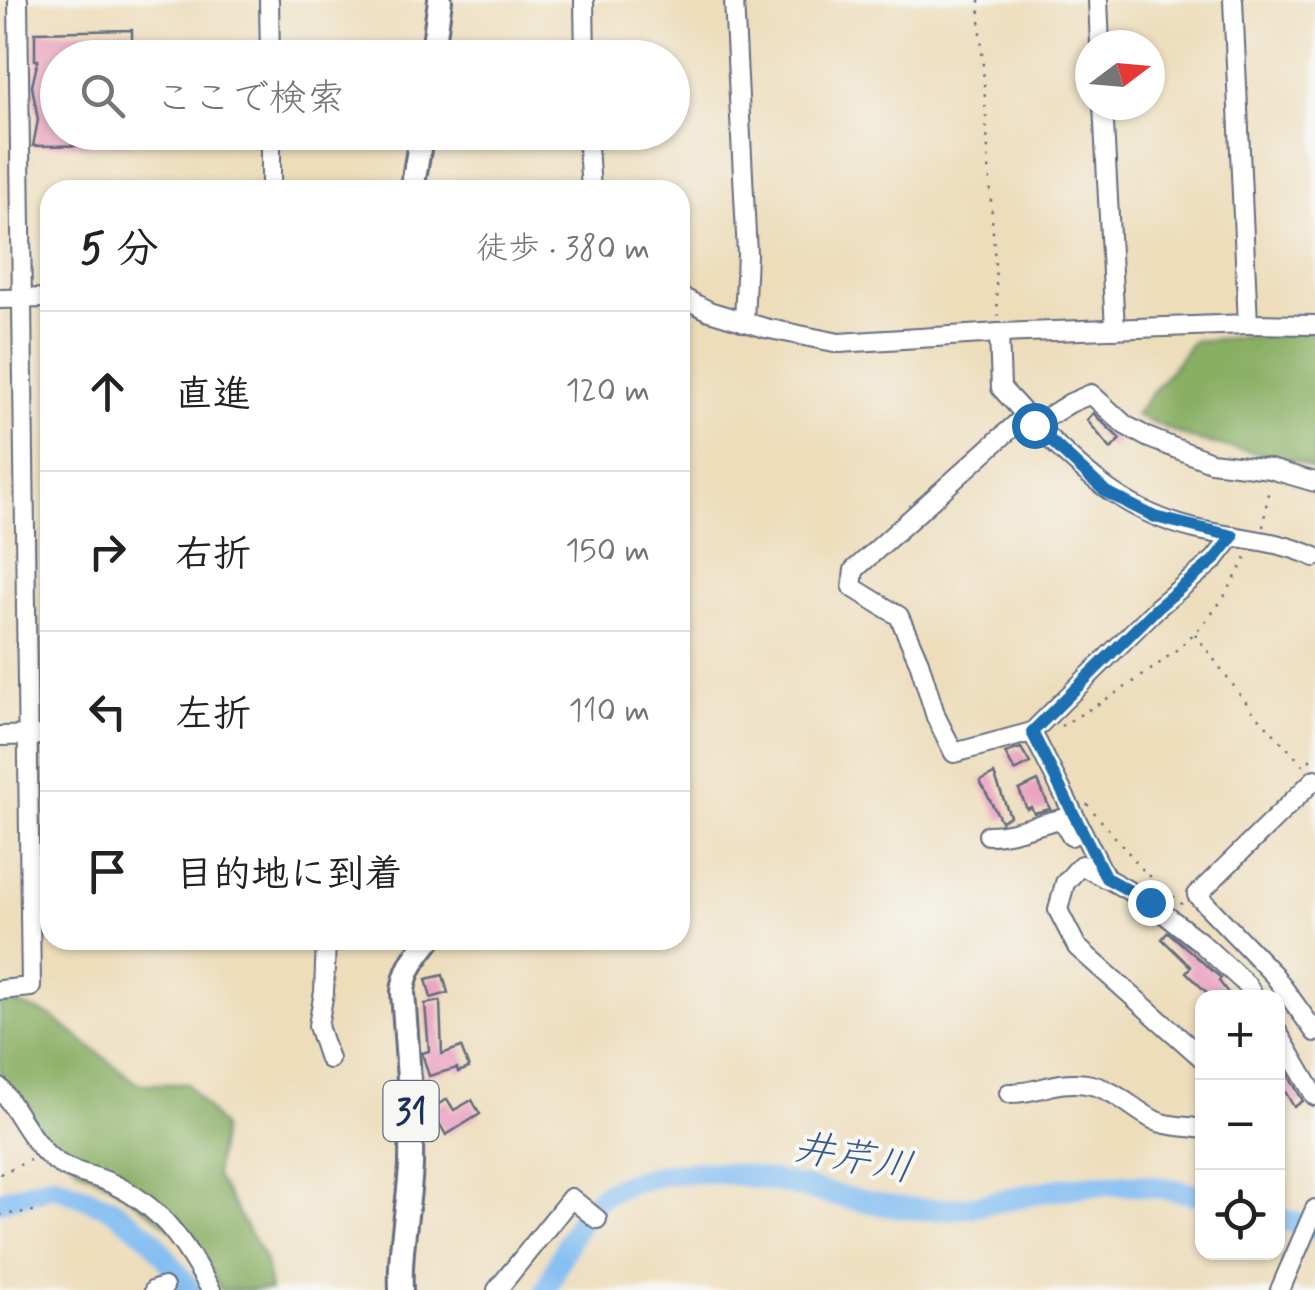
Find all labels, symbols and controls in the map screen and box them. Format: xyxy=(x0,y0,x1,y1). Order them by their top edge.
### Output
north arrow xyxy=(1075,30,1165,120)
search box xyxy=(40,40,690,150)
icon: search xyxy=(75,68,130,123)
text: ここで検索 xyxy=(155,75,345,124)
text: 5 分 xyxy=(80,223,159,278)
text: 徒歩 · 380 m xyxy=(476,228,650,270)
icon: ahead xyxy=(80,364,135,419)
text: 120 m xyxy=(565,370,650,412)
text: 直進 xyxy=(175,371,251,420)
route start xyxy=(1012,403,1058,449)
icon: right xyxy=(80,524,135,579)
text: 150 m xyxy=(565,530,650,572)
text: 右折 xyxy=(175,531,251,580)
icon: left xyxy=(80,684,135,739)
text: 110 m xyxy=(569,690,650,732)
text: 左折 xyxy=(175,691,251,740)
icon: arrive xyxy=(80,844,135,899)
text: 目的地に到着 xyxy=(175,851,403,900)
route end xyxy=(1128,880,1174,926)
map controls xyxy=(1195,990,1285,1260)
button: + xyxy=(1195,990,1285,1080)
button: − xyxy=(1195,1080,1285,1170)
road number: 31 xyxy=(384,1081,438,1141)
water label: 井芹川 xyxy=(790,1122,917,1196)
button: locate xyxy=(1195,1170,1285,1260)

